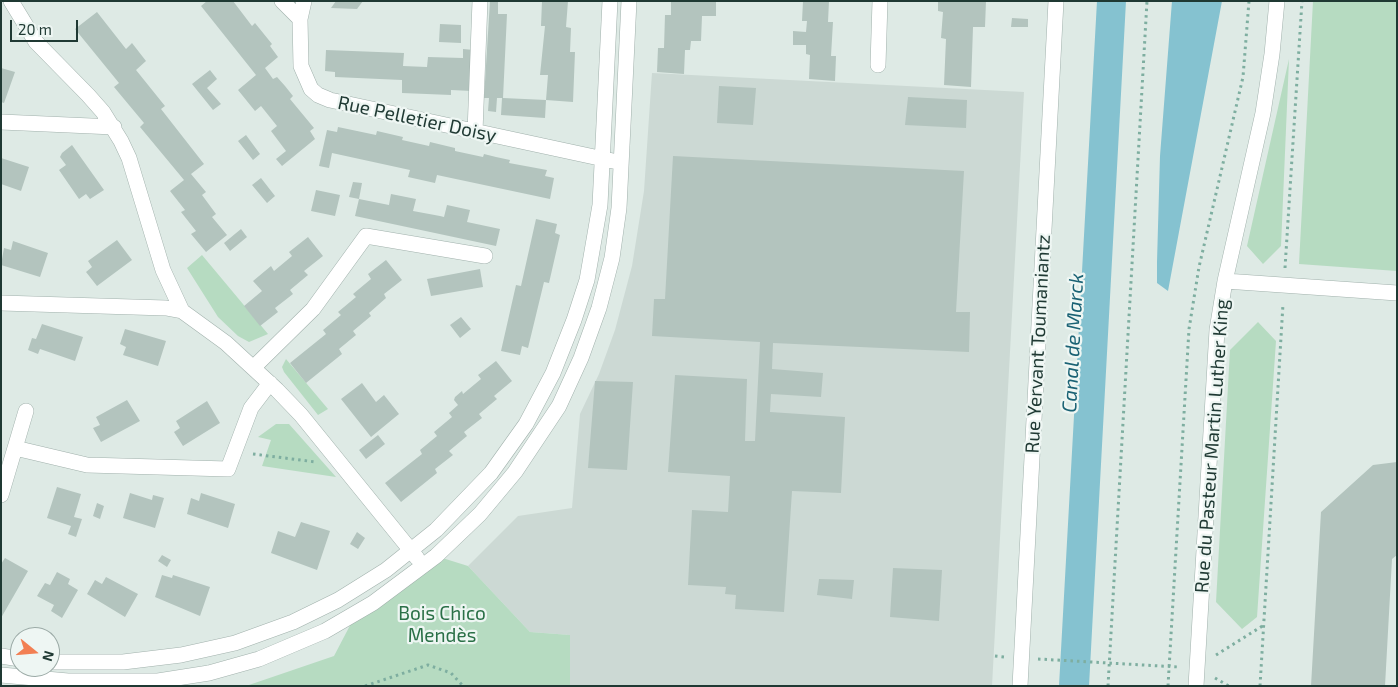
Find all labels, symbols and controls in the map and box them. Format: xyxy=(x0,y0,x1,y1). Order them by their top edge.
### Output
scale bar xyxy=(12,10,80,42)
text: 20 m xyxy=(18,20,52,38)
street label: Rue Pelletier Doisy xyxy=(336,91,498,147)
street label: Rue Yervant Toumaniantz xyxy=(1021,234,1055,454)
water label: Canal de Marck xyxy=(1057,273,1089,413)
street label: Rue du Pasteur Martin Luther King xyxy=(1190,298,1234,594)
park label: Bois Chico Mendès xyxy=(398,603,486,647)
north arrow xyxy=(10,627,60,677)
text: N xyxy=(39,649,58,664)

